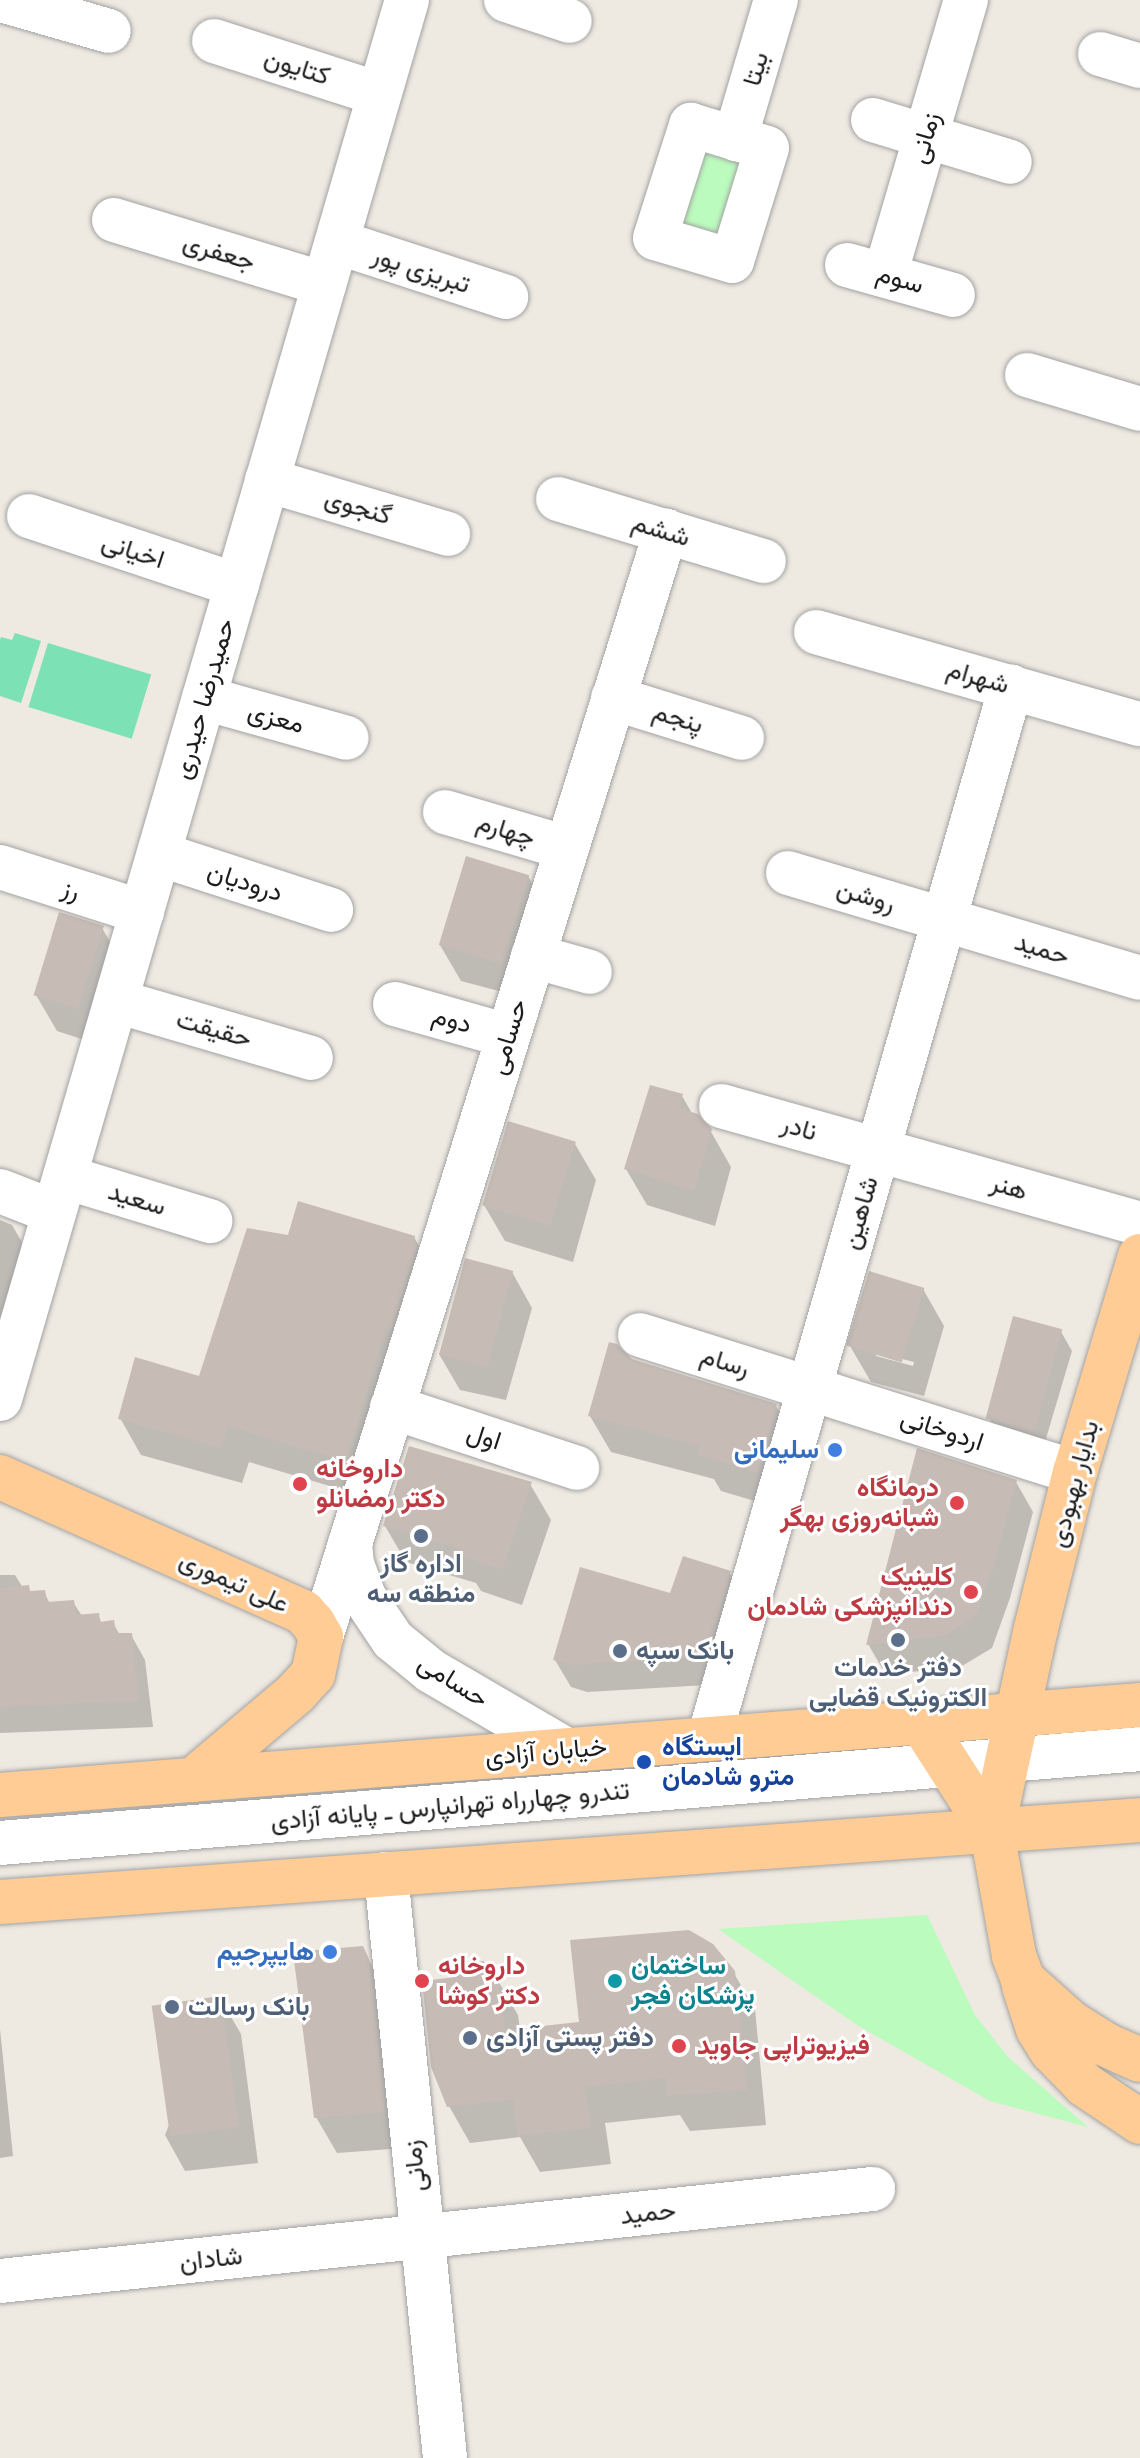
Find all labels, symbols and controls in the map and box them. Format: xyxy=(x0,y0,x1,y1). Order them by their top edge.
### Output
street label: کتایون xyxy=(260,42,334,92)
street label: بیتا xyxy=(736,48,776,90)
street label: زمانی xyxy=(903,109,947,167)
street label: جعفری xyxy=(179,226,259,278)
street label: تبریزی‌ پور xyxy=(368,240,474,300)
street label: سوم xyxy=(873,257,927,301)
street label: گنجوی xyxy=(321,482,395,532)
street label: ششم xyxy=(628,506,694,554)
street label: اخیانی xyxy=(98,526,168,576)
street label: حمیدرضا حیدری xyxy=(166,615,242,783)
street label: شهرام xyxy=(943,653,1013,701)
street label: معزی xyxy=(244,696,308,740)
street label: پنجم xyxy=(649,696,707,740)
street label: چهارم xyxy=(473,806,539,854)
street label: درودیان xyxy=(203,855,287,909)
street label: رز xyxy=(58,872,84,908)
street label: روشن xyxy=(833,872,899,920)
street label: حمید xyxy=(1011,926,1073,972)
street label: حسامی xyxy=(482,995,534,1079)
street label: دوم xyxy=(429,1000,475,1040)
street label: حقیقت xyxy=(173,1003,255,1055)
street label: نادر xyxy=(778,1108,820,1148)
street label: هنر xyxy=(987,1167,1031,1207)
street label: شاهین xyxy=(835,1173,885,1253)
street label: سعید xyxy=(104,1176,170,1222)
street label: رسام xyxy=(697,1340,753,1384)
street label: اردوخانی xyxy=(897,1402,987,1458)
street label: اول xyxy=(463,1417,505,1457)
street label: بدایار بهبودی xyxy=(1042,1417,1106,1551)
place label: سلیمانی xyxy=(734,1434,819,1466)
marker: سلیمانی xyxy=(826,1441,844,1459)
place label: داروخانه دکتر رمضانلو xyxy=(316,1453,446,1514)
place label: درمانگاه شبانه‌روزی بهگر xyxy=(780,1472,939,1534)
marker: داروخانه دکتر رمضانلو xyxy=(291,1475,309,1493)
marker: درمانگاه شبانه‌روزی بهگر xyxy=(946,1492,968,1514)
marker: اداره گاز منطقه سه xyxy=(412,1527,430,1545)
street label: علی تیموری xyxy=(174,1544,294,1620)
place label: اداره گاز منطقه سه xyxy=(367,1548,475,1610)
place label: کلینیک دندانپزشکی شادمان xyxy=(747,1561,953,1622)
marker: کلینیک دندانپزشکی شادمان xyxy=(960,1581,982,1603)
marker: دفتر خدمات الکترونیک قضایی xyxy=(889,1631,907,1649)
place label: بانک سپه xyxy=(636,1635,734,1667)
marker: بانک سپه xyxy=(611,1642,629,1660)
street label: حسامی xyxy=(412,1647,494,1715)
place label: دفتر خدمات الکترونیک قضایی xyxy=(809,1652,987,1714)
street label: خیابان آزادی xyxy=(484,1731,608,1773)
place label: ایستگاه مترو شادمان xyxy=(662,1731,794,1792)
marker: ایستگاه مترو شادمان xyxy=(633,1751,655,1773)
street label: تندرو چهارراه تهرانپارس ـ پایانه آزادی xyxy=(269,1775,631,1837)
place label: هایپرجیم xyxy=(217,1936,314,1968)
marker: هایپرجیم xyxy=(321,1943,339,1961)
place label: داروخانه دکتر کوشا xyxy=(438,1950,540,2012)
place label: ساختمان پزشکان فجر xyxy=(631,1950,755,2012)
marker: داروخانه دکتر کوشا xyxy=(413,1972,431,1990)
marker: ساختمان پزشکان فجر xyxy=(606,1972,624,1990)
place label: بانک رسالت xyxy=(188,1991,310,2023)
marker: بانک رسالت xyxy=(163,1998,181,2016)
place label: دفتر پستی آزادی xyxy=(486,2022,654,2054)
marker: دفتر پستی آزادی xyxy=(461,2029,479,2047)
place label: فیزیوتراپی جاوید xyxy=(697,2030,870,2062)
marker: فیزیوتراپی جاوید xyxy=(668,2035,690,2057)
street label: زمانی xyxy=(397,2139,433,2193)
street label: حمید xyxy=(619,2195,677,2231)
street label: شادان xyxy=(178,2240,244,2278)

